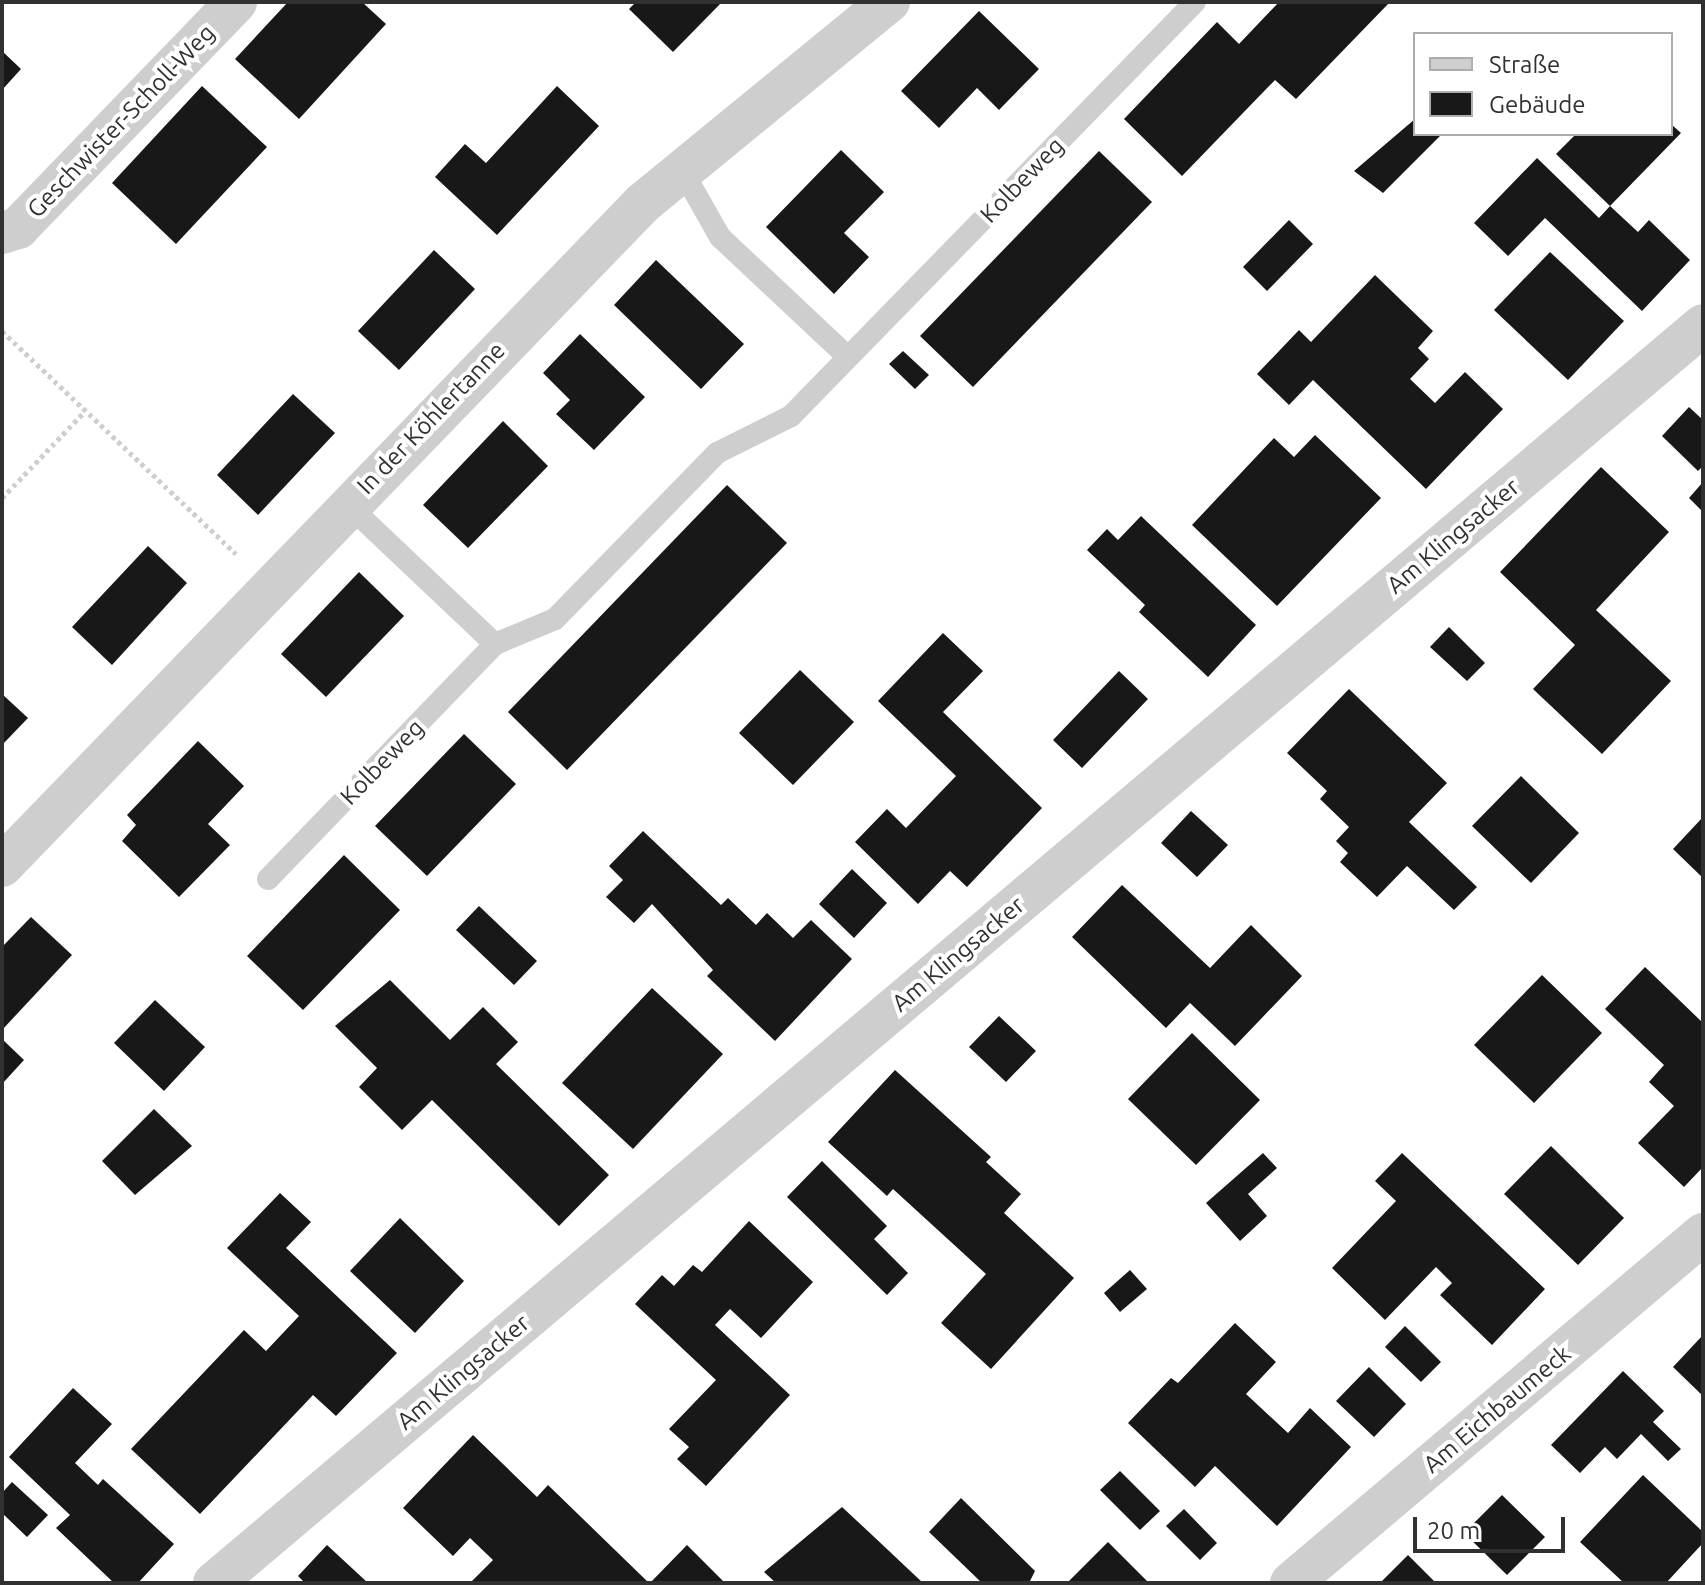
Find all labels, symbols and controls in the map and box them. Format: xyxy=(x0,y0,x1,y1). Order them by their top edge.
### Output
street label: Geschwister-Scholl-Weg xyxy=(21,18,221,224)
legend xyxy=(1413,32,1673,136)
text: Straße xyxy=(1489,51,1560,78)
text: Gebäude xyxy=(1489,91,1586,118)
street label: Kolbeweg xyxy=(974,131,1070,229)
street label: In der Köhlertanne xyxy=(351,336,511,500)
street label: Am Klingsacker xyxy=(1381,472,1525,600)
street label: Kolbeweg xyxy=(334,713,430,811)
street label: Am Klingsacker xyxy=(886,890,1030,1018)
street label: Am Klingsacker xyxy=(391,1308,535,1436)
street label: Am Eichbaumeck xyxy=(1418,1339,1576,1479)
scale bar xyxy=(1417,1501,1569,1551)
text: 20 m xyxy=(1427,1517,1480,1544)

